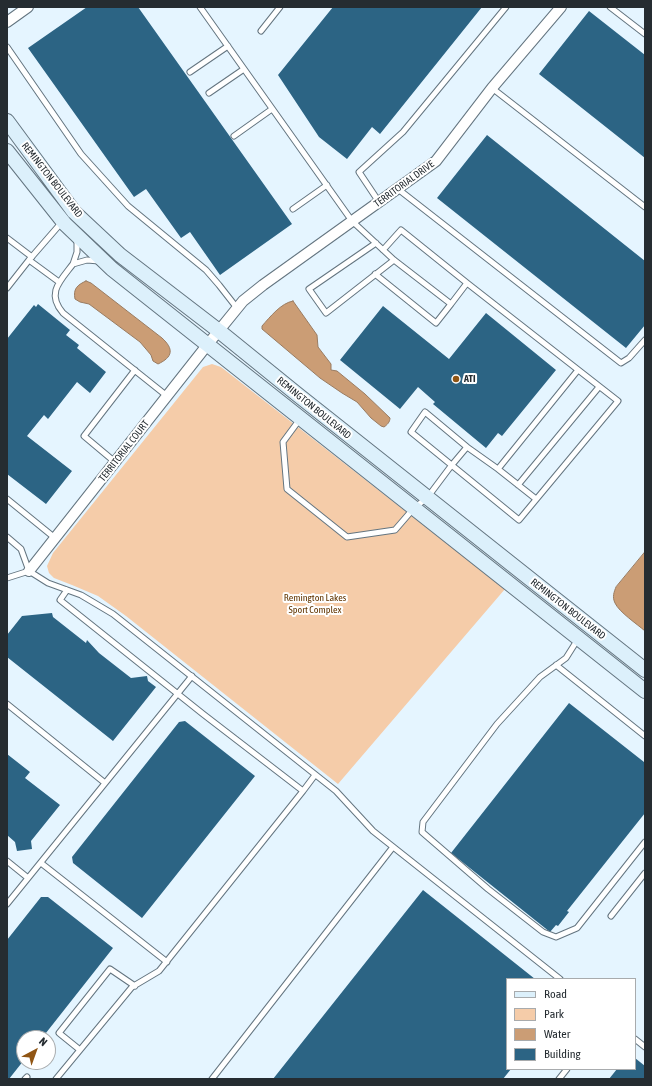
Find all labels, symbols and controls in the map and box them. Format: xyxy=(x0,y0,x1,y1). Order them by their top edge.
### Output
street label: REMINGTON BOULEVARD xyxy=(19,140,85,220)
street label: TERRITORIAL DRIVE xyxy=(372,158,436,210)
place label: ATI xyxy=(464,373,475,385)
street label: REMINGTON BOULEVARD xyxy=(275,374,353,442)
marker: ATI xyxy=(451,374,461,384)
street label: TERRITORIAL COURT xyxy=(96,418,152,484)
street label: REMINGTON BOULEVARD xyxy=(528,576,608,642)
park label: Remington Lakes Sport Complex xyxy=(284,592,346,616)
legend xyxy=(506,978,636,1070)
text: Road xyxy=(544,987,567,1001)
text: Park xyxy=(544,1007,564,1021)
text: Water xyxy=(544,1027,570,1041)
north arrow xyxy=(16,1030,56,1070)
text: N xyxy=(37,1035,50,1048)
text: Building xyxy=(544,1047,581,1061)

